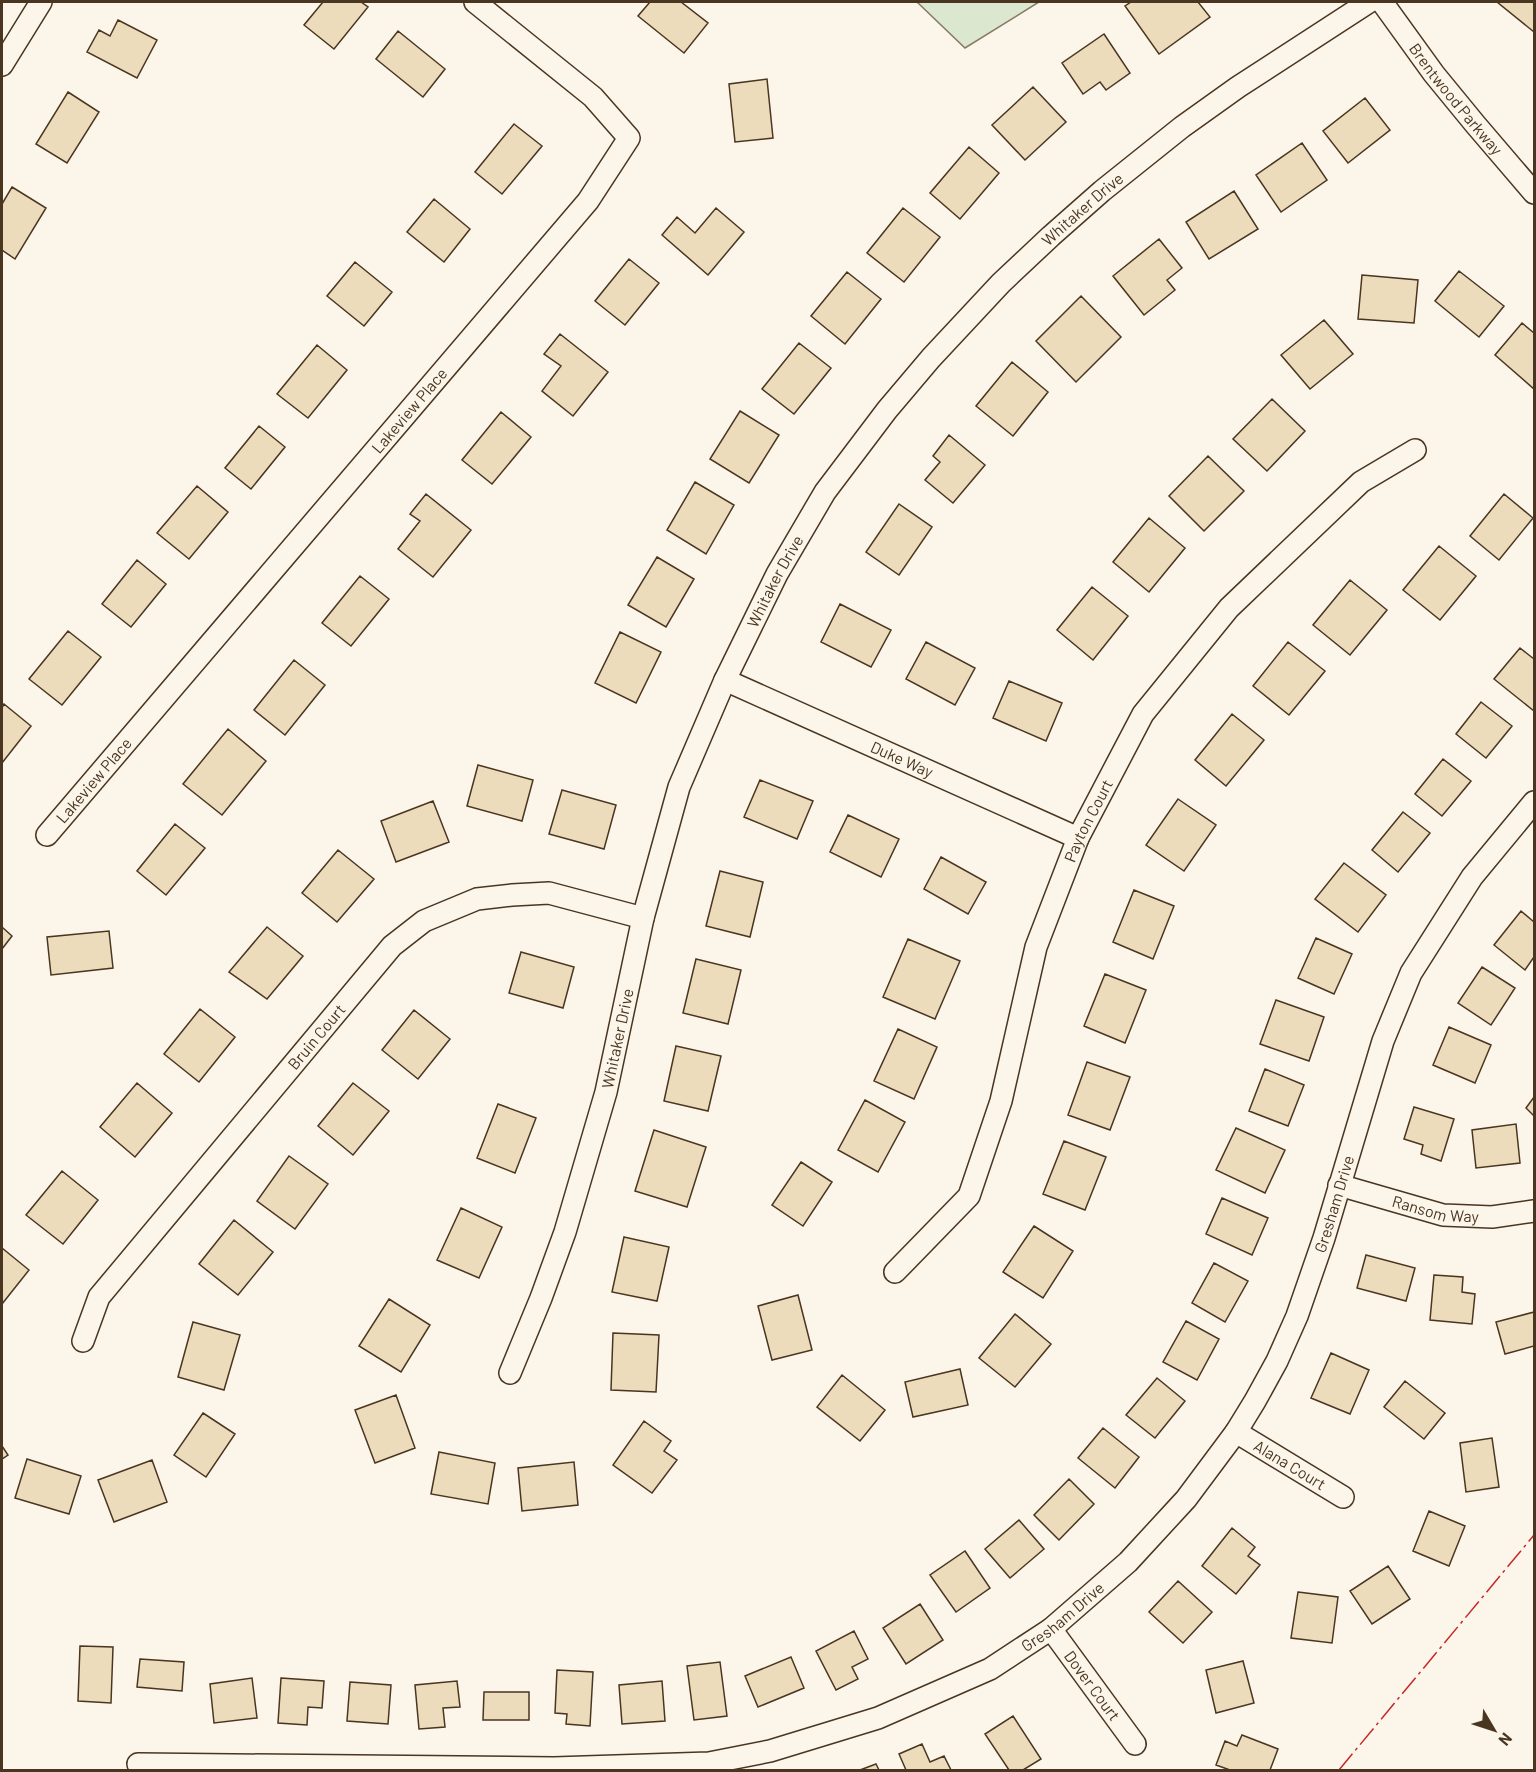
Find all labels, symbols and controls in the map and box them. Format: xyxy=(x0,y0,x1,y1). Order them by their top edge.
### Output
street label: Brentwood Parkway xyxy=(1406,39,1507,159)
street label: Whitaker Drive xyxy=(1037,168,1126,249)
street label: Lakeview Place xyxy=(367,364,451,457)
street label: Whitaker Drive xyxy=(742,532,807,630)
street label: Lakeview Place xyxy=(52,733,135,826)
street label: Duke Way xyxy=(868,737,937,781)
street label: Payton Court xyxy=(1060,776,1116,865)
street label: Whitaker Drive xyxy=(597,987,637,1090)
street label: Bruin Court xyxy=(283,1000,349,1073)
street label: Gresham Drive xyxy=(1310,1153,1357,1255)
street label: Ransom Way xyxy=(1390,1191,1480,1225)
street label: Alana Court xyxy=(1251,1435,1329,1493)
street label: Gresham Drive xyxy=(1017,1578,1107,1655)
street label: Dover Court xyxy=(1061,1646,1125,1724)
north arrow xyxy=(1464,1700,1524,1760)
text: N xyxy=(1495,1730,1517,1750)

